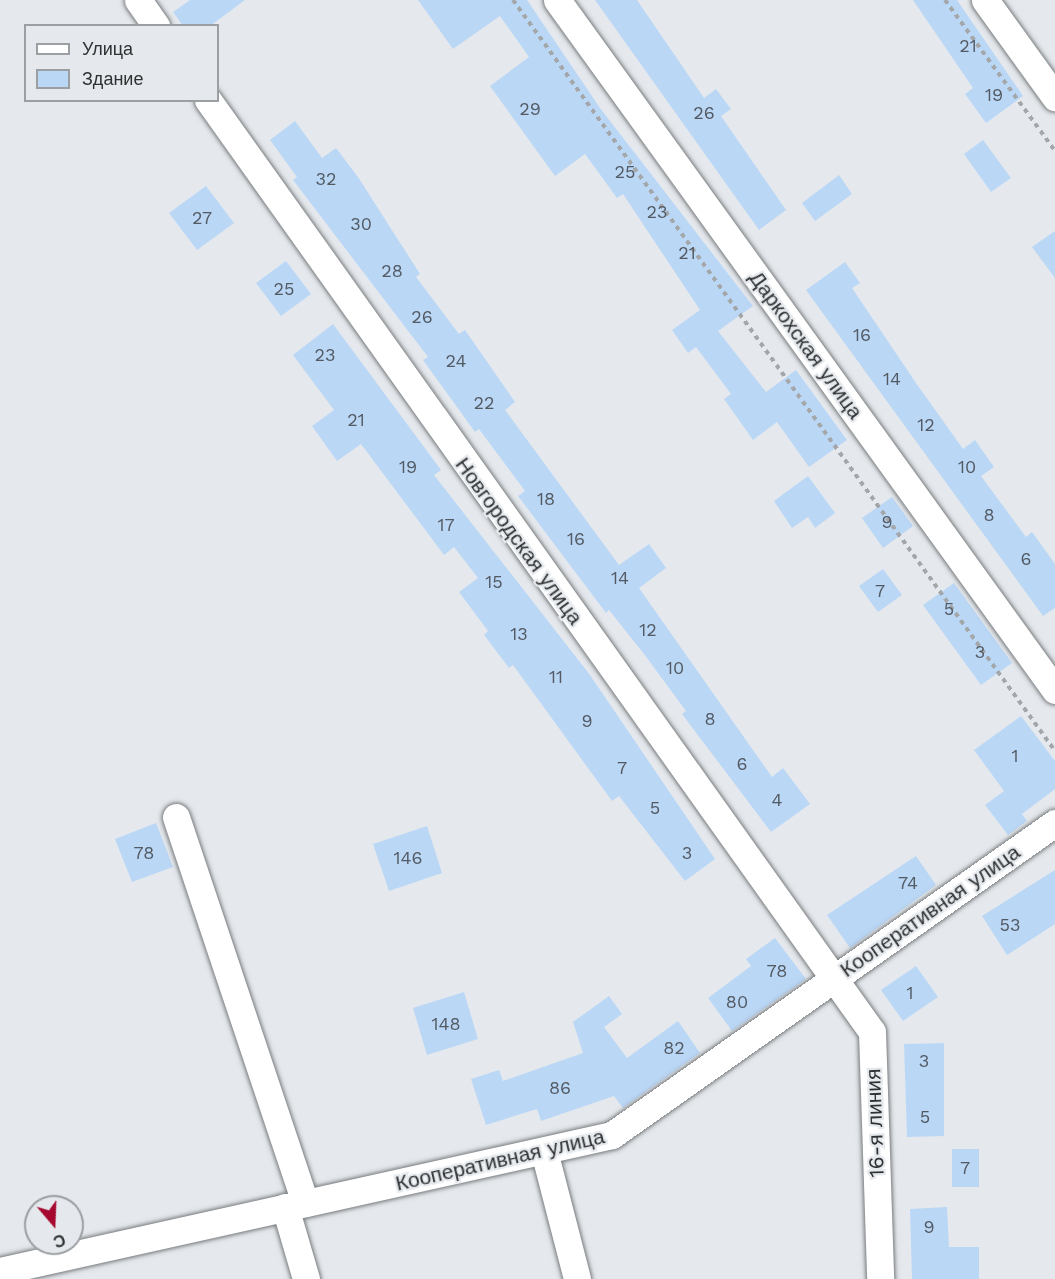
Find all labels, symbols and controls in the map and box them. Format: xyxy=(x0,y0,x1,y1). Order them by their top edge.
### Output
legend xyxy=(24,24,219,102)
house number: 21 xyxy=(959,35,977,57)
text: Улица xyxy=(82,38,133,59)
text: Здание xyxy=(82,68,143,89)
house number: 19 xyxy=(985,84,1003,106)
house number: 29 xyxy=(519,98,541,120)
house number: 26 xyxy=(693,102,715,124)
house number: 25 xyxy=(615,161,635,183)
house number: 32 xyxy=(316,168,336,190)
house number: 23 xyxy=(647,201,667,223)
house number: 27 xyxy=(192,207,212,229)
house number: 30 xyxy=(350,213,372,235)
house number: 21 xyxy=(678,242,696,264)
house number: 28 xyxy=(381,260,403,282)
street label: Даркохская улица xyxy=(744,266,868,424)
house number: 25 xyxy=(274,278,294,300)
house number: 26 xyxy=(411,306,433,328)
house number: 16 xyxy=(853,324,871,346)
house number: 23 xyxy=(315,344,335,366)
house number: 24 xyxy=(446,350,466,372)
house number: 14 xyxy=(883,368,901,390)
house number: 22 xyxy=(474,392,494,414)
house number: 21 xyxy=(347,409,365,431)
house number: 12 xyxy=(917,414,935,436)
street label: Новгородская улица xyxy=(450,453,588,629)
house number: 19 xyxy=(399,456,417,478)
house number: 10 xyxy=(958,456,976,478)
house number: 18 xyxy=(537,488,555,510)
house number: 8 xyxy=(983,504,995,526)
house number: 9 xyxy=(881,511,893,533)
house number: 17 xyxy=(437,514,455,536)
house number: 16 xyxy=(567,528,585,550)
house number: 6 xyxy=(1021,548,1031,570)
house number: 14 xyxy=(611,567,629,589)
house number: 15 xyxy=(485,571,503,593)
house number: 7 xyxy=(875,580,885,602)
house number: 5 xyxy=(944,598,954,620)
house number: 12 xyxy=(639,619,657,641)
house number: 13 xyxy=(510,623,528,645)
house number: 3 xyxy=(975,641,985,663)
house number: 10 xyxy=(666,657,684,679)
house number: 11 xyxy=(549,666,563,688)
house number: 8 xyxy=(704,708,716,730)
house number: 9 xyxy=(581,710,593,732)
house number: 1 xyxy=(1011,745,1019,767)
house number: 6 xyxy=(737,753,747,775)
house number: 7 xyxy=(617,757,627,779)
house number: 4 xyxy=(772,789,782,811)
house number: 5 xyxy=(650,797,660,819)
street label: Кооперативная улица xyxy=(835,839,1025,983)
house number: 78 xyxy=(134,842,154,864)
house number: 3 xyxy=(682,842,692,864)
house number: 146 xyxy=(394,847,422,869)
house number: 74 xyxy=(898,872,918,894)
house number: 53 xyxy=(1000,914,1020,936)
house number: 78 xyxy=(767,960,787,982)
house number: 1 xyxy=(906,982,914,1004)
house number: 80 xyxy=(726,991,748,1013)
house number: 148 xyxy=(431,1013,461,1035)
house number: 82 xyxy=(663,1037,685,1059)
house number: 3 xyxy=(919,1050,929,1072)
street label: 16-я линия xyxy=(861,1068,889,1178)
house number: 86 xyxy=(549,1077,571,1099)
house number: 5 xyxy=(920,1106,930,1128)
street label: Кооперативная улица xyxy=(393,1124,607,1196)
house number: 7 xyxy=(960,1157,970,1179)
north arrow xyxy=(24,1195,84,1255)
house number: 9 xyxy=(923,1216,935,1238)
text: С xyxy=(51,1230,68,1251)

